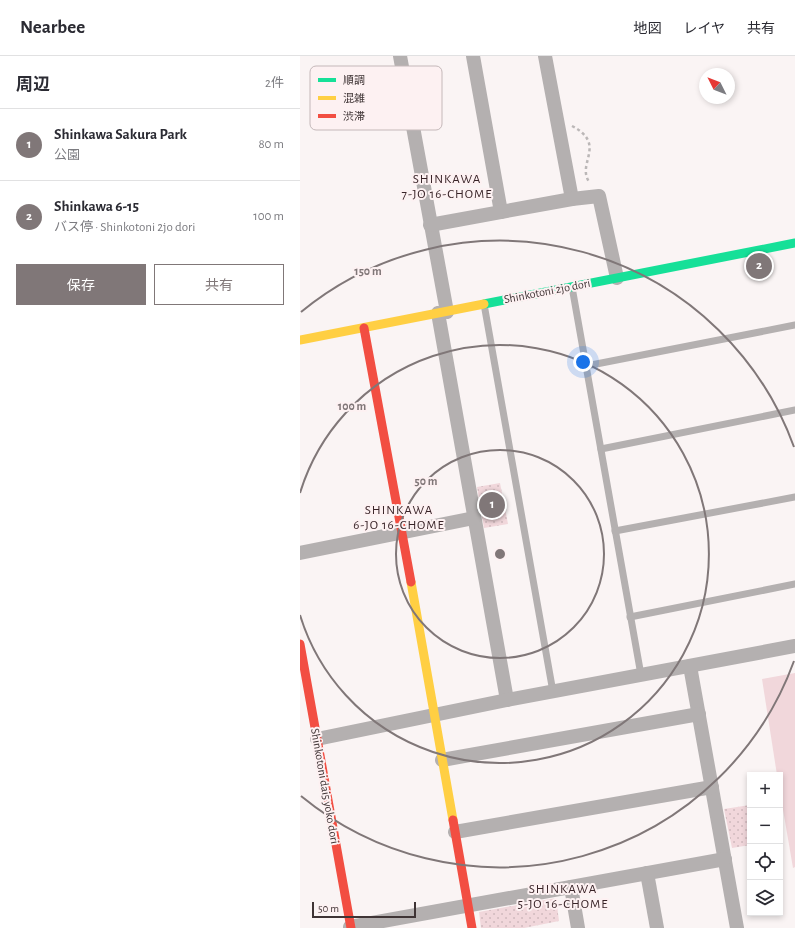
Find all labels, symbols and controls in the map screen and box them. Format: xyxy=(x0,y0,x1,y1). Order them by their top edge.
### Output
text: Nearbee xyxy=(20,18,85,37)
text: 地図 xyxy=(633,22,661,36)
text: レイヤ xyxy=(683,22,725,36)
text: 共有 xyxy=(747,22,775,36)
legend xyxy=(310,66,442,130)
north arrow xyxy=(699,68,735,104)
text: 順調 xyxy=(343,75,365,86)
text: 周辺 xyxy=(16,76,50,93)
text: 2件 xyxy=(265,77,284,90)
text: 混雑 xyxy=(343,92,365,104)
text: 渋滞 xyxy=(343,111,365,122)
text: Shinkawa Sakura Park xyxy=(54,127,187,142)
text: 1 xyxy=(27,138,31,151)
text: 80 m xyxy=(258,138,284,151)
text: 公園 xyxy=(54,149,80,162)
district label: SHINKAWA 7-JO 16-CHOME xyxy=(401,173,493,201)
text: Shinkawa 6-15 xyxy=(54,199,139,214)
text: 2 xyxy=(26,210,32,223)
text: 100 m xyxy=(253,210,284,223)
text: バス停 · Shinkotoni 2jo dori xyxy=(54,221,195,234)
pin: 2 xyxy=(746,251,772,281)
button: 保存 xyxy=(16,264,146,305)
button: 共有 xyxy=(154,264,284,305)
text: 150 m xyxy=(354,265,382,277)
street label: Shinkotoni 2jo dori xyxy=(503,277,591,306)
your location xyxy=(573,352,593,372)
text: 100 m xyxy=(338,400,366,412)
text: 50 m xyxy=(415,475,438,487)
pin: 1 xyxy=(479,490,505,520)
district label: SHINKAWA 6-JO 16-CHOME xyxy=(353,504,445,532)
centre of rings xyxy=(493,547,507,561)
street label: Shinkotoni dai5 yoko dori xyxy=(308,727,341,845)
map controls xyxy=(747,772,783,916)
button: + xyxy=(747,772,783,808)
button: − xyxy=(747,808,783,844)
button: locate xyxy=(747,844,783,880)
button: layers xyxy=(747,880,783,916)
district label: SHINKAWA 5-JO 16-CHOME xyxy=(517,883,609,911)
scale bar xyxy=(312,900,416,919)
text: 50 m xyxy=(318,903,339,914)

